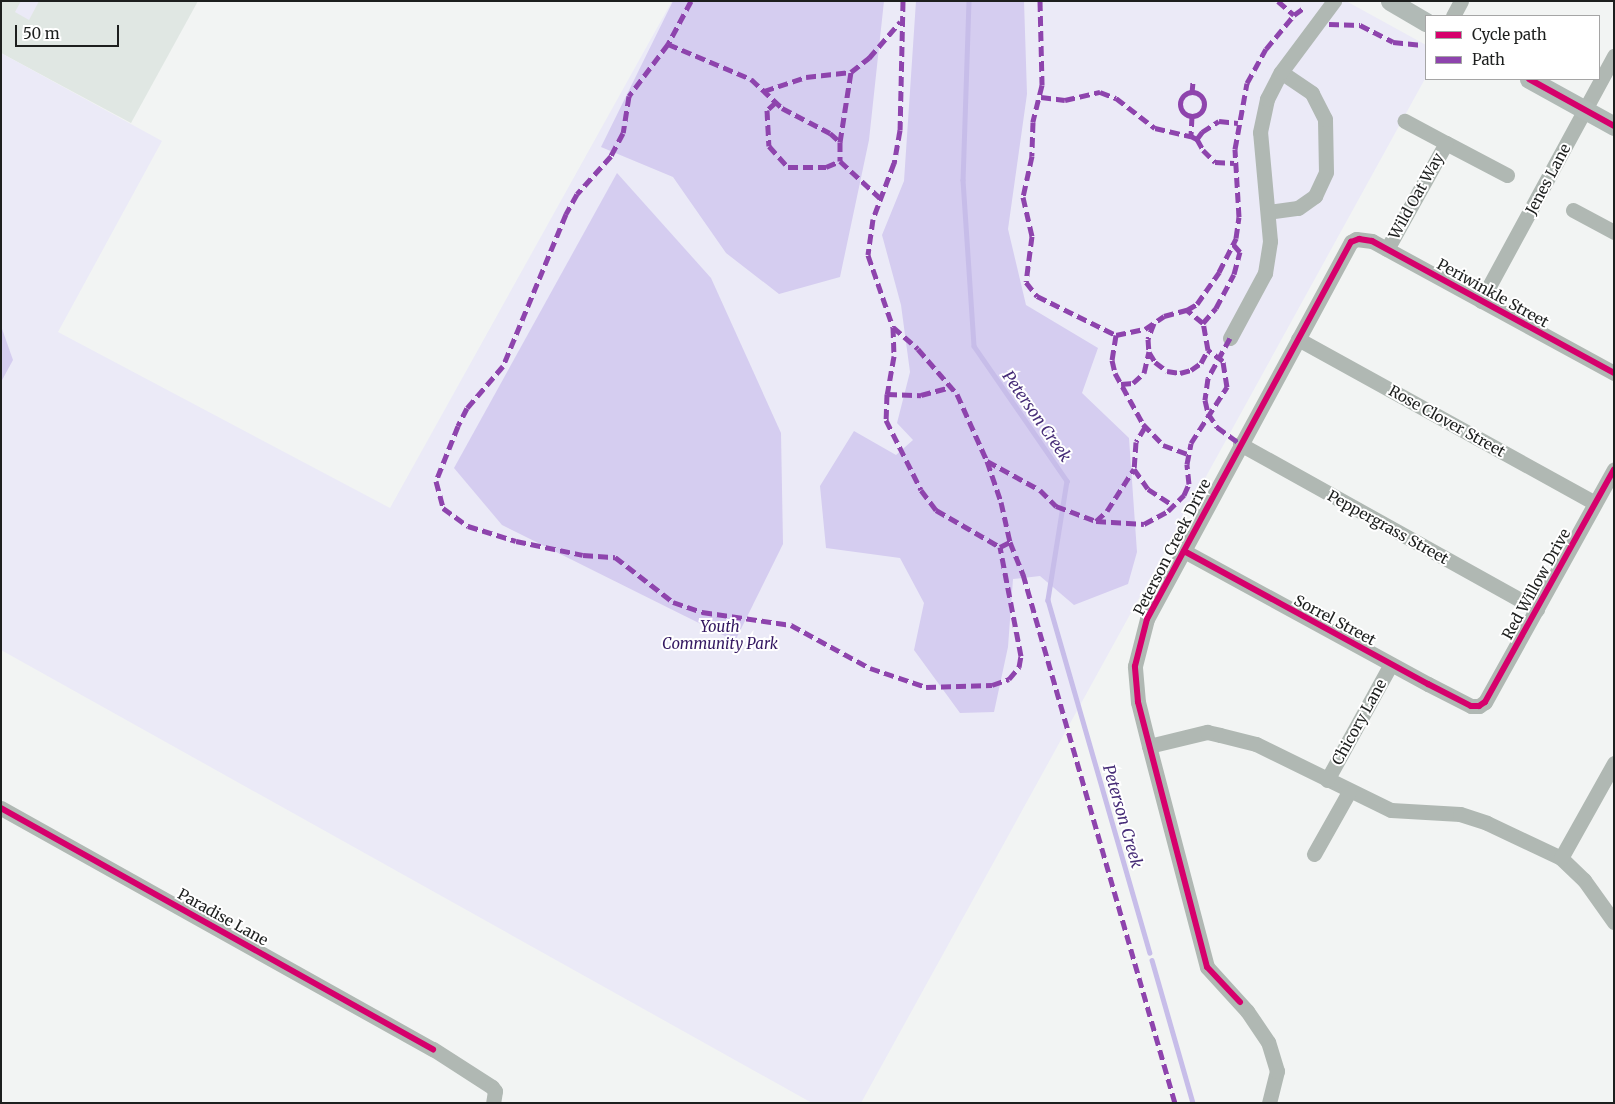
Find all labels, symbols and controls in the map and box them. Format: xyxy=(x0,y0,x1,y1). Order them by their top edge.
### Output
scale bar xyxy=(18,15,121,47)
legend xyxy=(1425,15,1600,80)
text: 50 m xyxy=(23,24,60,43)
text: Cycle path xyxy=(1472,25,1547,44)
text: Path xyxy=(1472,50,1505,69)
street label: Jenes Lane xyxy=(1522,141,1574,217)
street label: Wild Oat Way xyxy=(1385,150,1447,242)
street label: Periwinkle Street xyxy=(1434,255,1552,331)
water label: Peterson Creek xyxy=(999,367,1075,465)
street label: Rose Clover Street xyxy=(1386,382,1508,460)
street label: Peterson Creek Drive xyxy=(1130,476,1214,618)
street label: Peppergrass Street xyxy=(1324,486,1452,568)
street label: Red Willow Drive xyxy=(1498,525,1574,643)
street label: Sorrel Street xyxy=(1291,591,1379,649)
park label: Youth Community Park xyxy=(662,617,778,652)
street label: Chicory Lane xyxy=(1328,676,1390,768)
water label: Peterson Creek xyxy=(1099,762,1147,870)
street label: Paradise Lane xyxy=(175,885,271,949)

